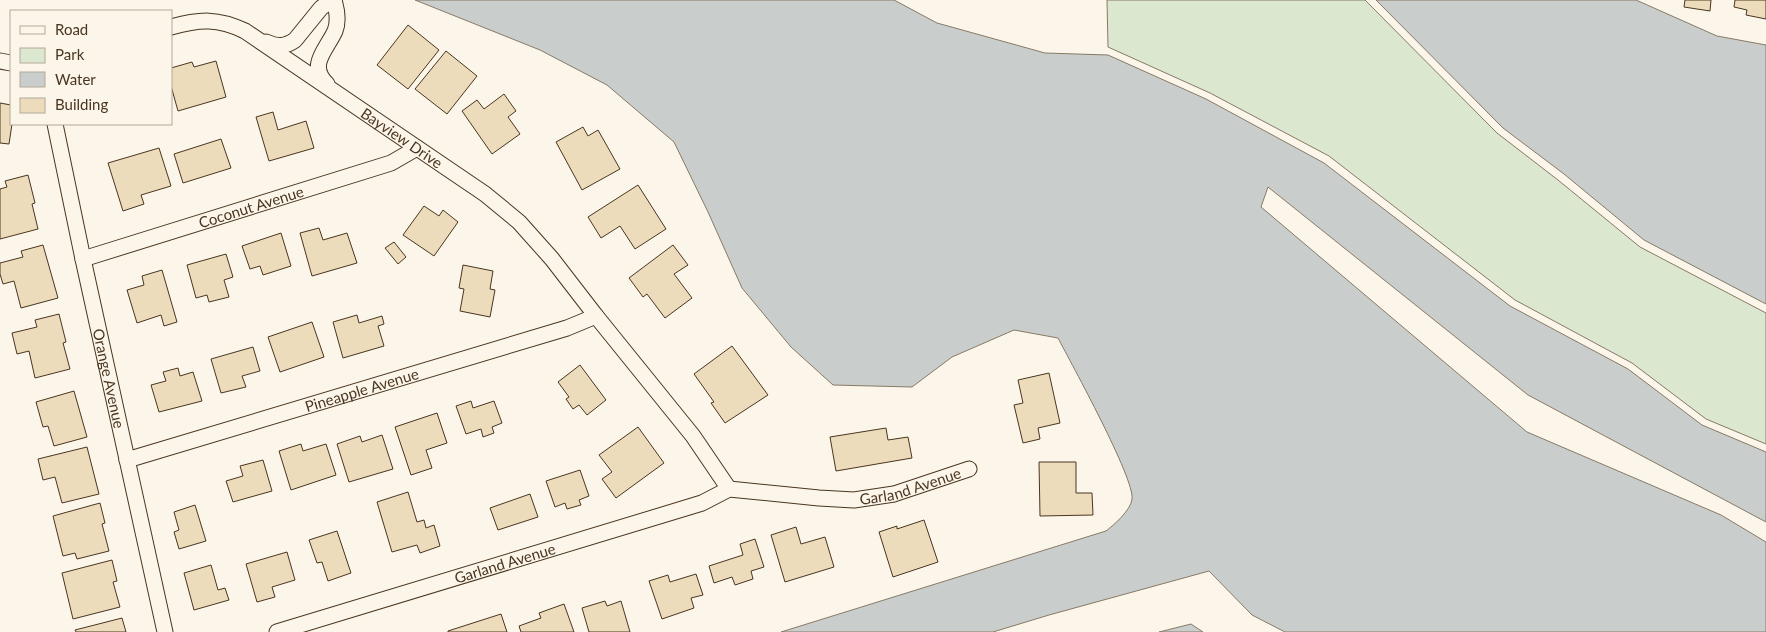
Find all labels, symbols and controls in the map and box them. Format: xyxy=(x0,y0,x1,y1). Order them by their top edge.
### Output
legend xyxy=(10,10,172,125)
text: Road xyxy=(55,20,88,38)
text: Park xyxy=(55,45,85,63)
text: Water xyxy=(55,70,96,88)
text: Building xyxy=(55,95,108,113)
street label: Bayview Drive xyxy=(358,104,446,172)
street label: Coconut Avenue xyxy=(196,182,306,231)
street label: Orange Avenue xyxy=(90,327,129,430)
street label: Pineapple Avenue xyxy=(303,364,421,415)
street label: Garland Avenue xyxy=(858,463,963,508)
street label: Garland Avenue xyxy=(452,539,558,587)

